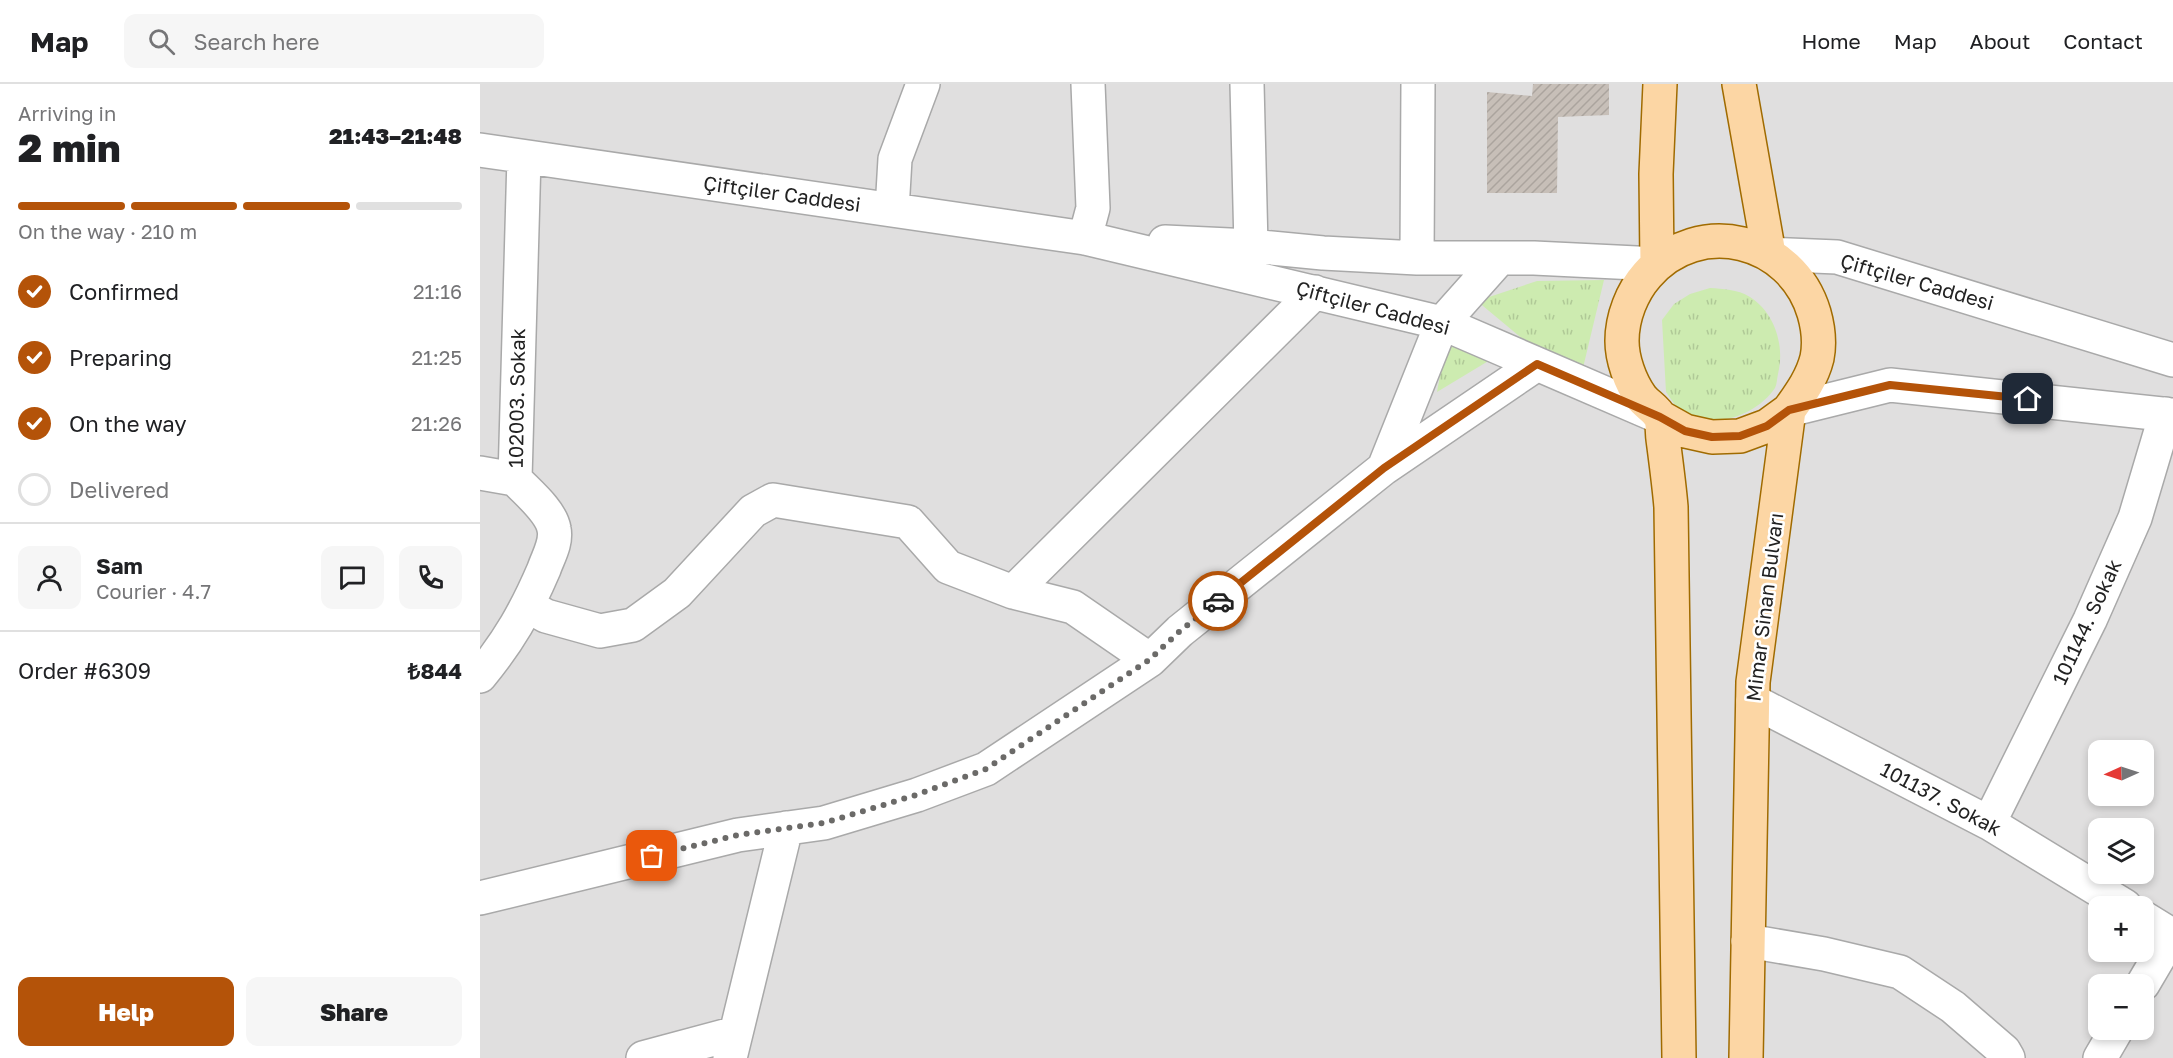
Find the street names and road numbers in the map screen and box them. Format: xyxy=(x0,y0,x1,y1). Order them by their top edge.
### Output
street label: Çiftçiler Caddesi xyxy=(702,170,862,216)
street label: Çiftçiler Caddesi xyxy=(1838,248,1997,314)
street label: Çiftçiler Caddesi xyxy=(1294,275,1453,339)
street label: 102003. Sokak xyxy=(503,328,529,468)
street label: Mimar Sinan Bulvarı xyxy=(1741,511,1787,703)
street label: 101144. Sokak xyxy=(2047,555,2126,688)
street label: 101137. Sokak xyxy=(1877,756,2006,840)

